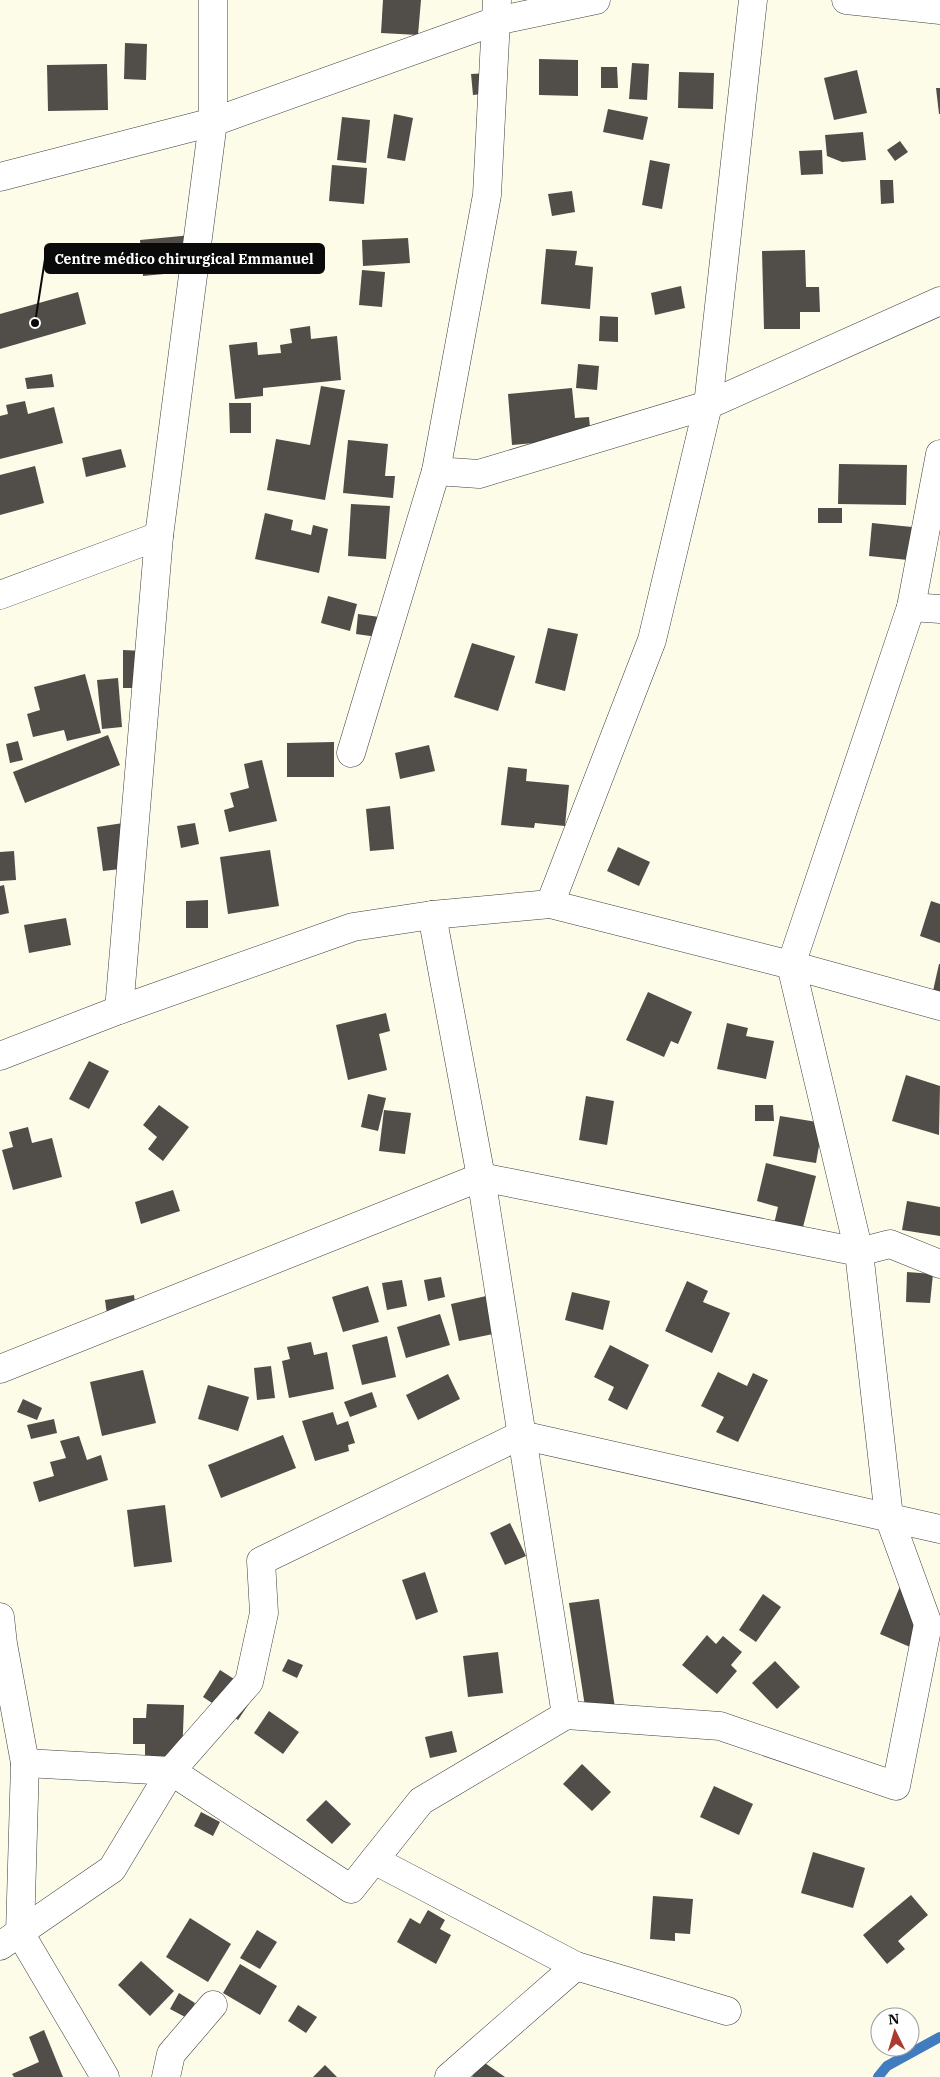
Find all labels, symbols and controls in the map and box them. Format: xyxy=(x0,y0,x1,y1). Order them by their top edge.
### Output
callout: Centre médico chirurgical Emmanuel xyxy=(45,244,324,273)
text: Centre médico chirurgical Emmanuel xyxy=(54,250,314,268)
north arrow xyxy=(870,2007,920,2057)
text: N xyxy=(888,2010,900,2028)

